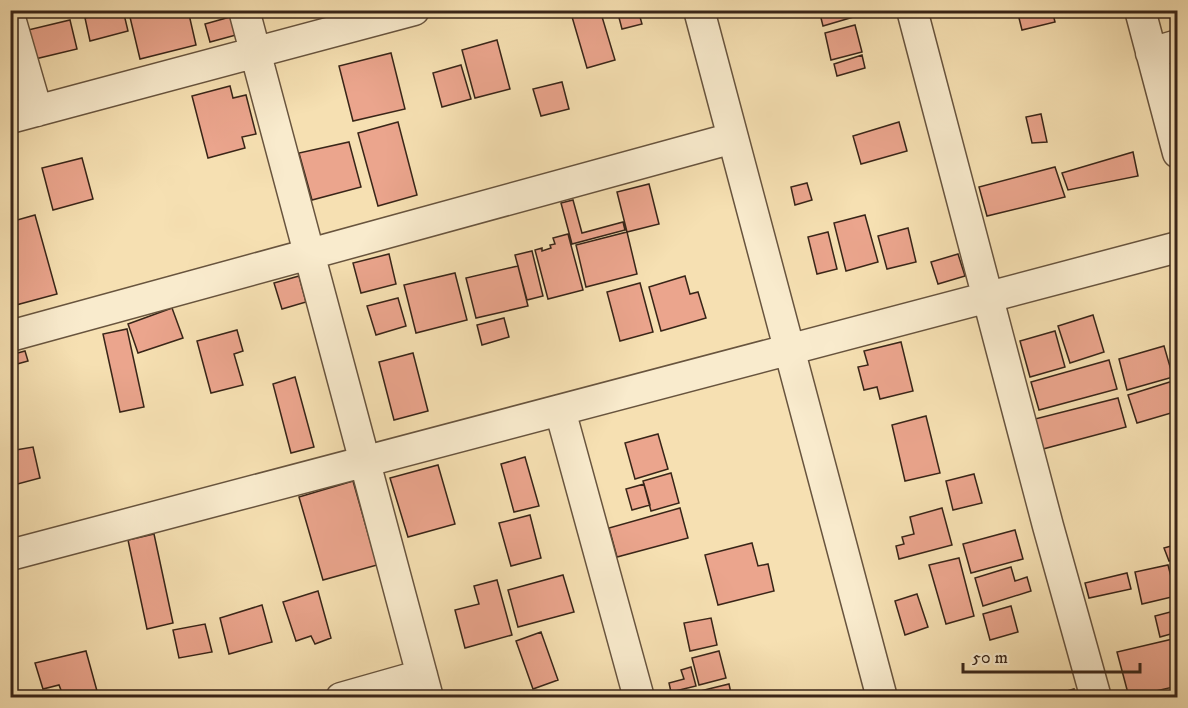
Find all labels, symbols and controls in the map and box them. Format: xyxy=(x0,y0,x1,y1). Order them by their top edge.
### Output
scale bar xyxy=(963,636,1140,674)
text: 50 m xyxy=(972,647,1008,669)

